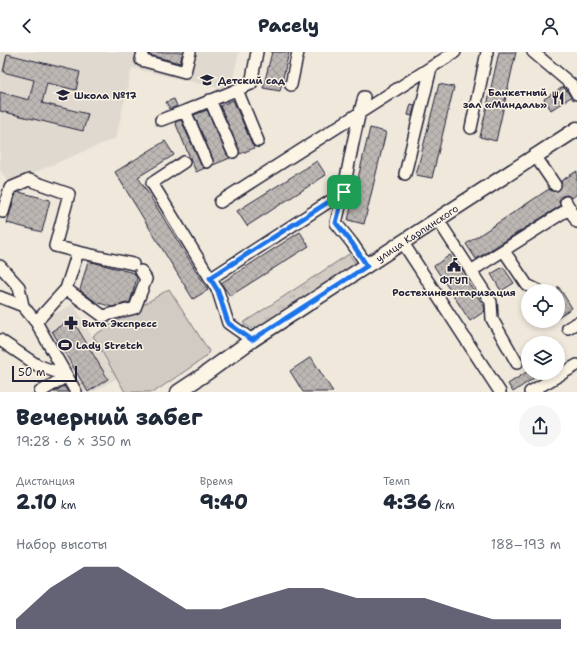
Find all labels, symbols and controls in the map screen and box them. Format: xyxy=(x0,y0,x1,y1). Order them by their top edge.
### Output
text: Pacely xyxy=(258,14,319,38)
icon: back xyxy=(16,15,38,37)
icon: person xyxy=(539,15,561,37)
school or university icon: Детский сад xyxy=(199,72,215,88)
place label: Детский сад xyxy=(218,74,285,87)
place label: Банкетный зал «Миндаль» xyxy=(463,86,547,111)
school or university icon: Школа №17 xyxy=(55,87,71,103)
place label: Школа №17 xyxy=(74,89,137,102)
restaurant icon: Банкетный зал «Миндаль» xyxy=(550,90,566,106)
pin xyxy=(327,175,361,209)
icon: arrive xyxy=(333,181,355,203)
street label: улица Карпинского xyxy=(373,201,461,265)
public building icon: ФГУП Ростехинвентаризация xyxy=(446,257,462,273)
place label: ФГУП Ростехинвентаризация xyxy=(392,274,516,299)
map controls xyxy=(521,284,565,380)
button: locate xyxy=(521,284,565,328)
pharmacy icon: Вита Экспресс xyxy=(63,315,79,331)
place label: Вита Экспресс xyxy=(82,317,157,330)
button: layers xyxy=(521,336,565,380)
sports icon: Lady Stretch xyxy=(57,337,73,353)
place label: Lady Stretch xyxy=(76,339,143,352)
scale bar xyxy=(12,364,77,383)
text: 50 m xyxy=(18,365,46,380)
text: Вечерний забег xyxy=(16,403,203,432)
button: share xyxy=(519,405,561,447)
text: 19:28 · 6 × 350 m xyxy=(16,433,131,450)
text: Дистанция xyxy=(16,474,75,489)
text: Время xyxy=(200,474,233,489)
text: Темп xyxy=(383,474,410,489)
text: 2.10 xyxy=(16,489,57,515)
text: 9:40 xyxy=(200,489,248,515)
text: 4:36 xyxy=(383,489,431,515)
text: km xyxy=(57,498,76,513)
text: /km xyxy=(431,498,455,513)
text: Набор высоты xyxy=(16,536,107,553)
text: 188–193 m xyxy=(491,536,561,553)

